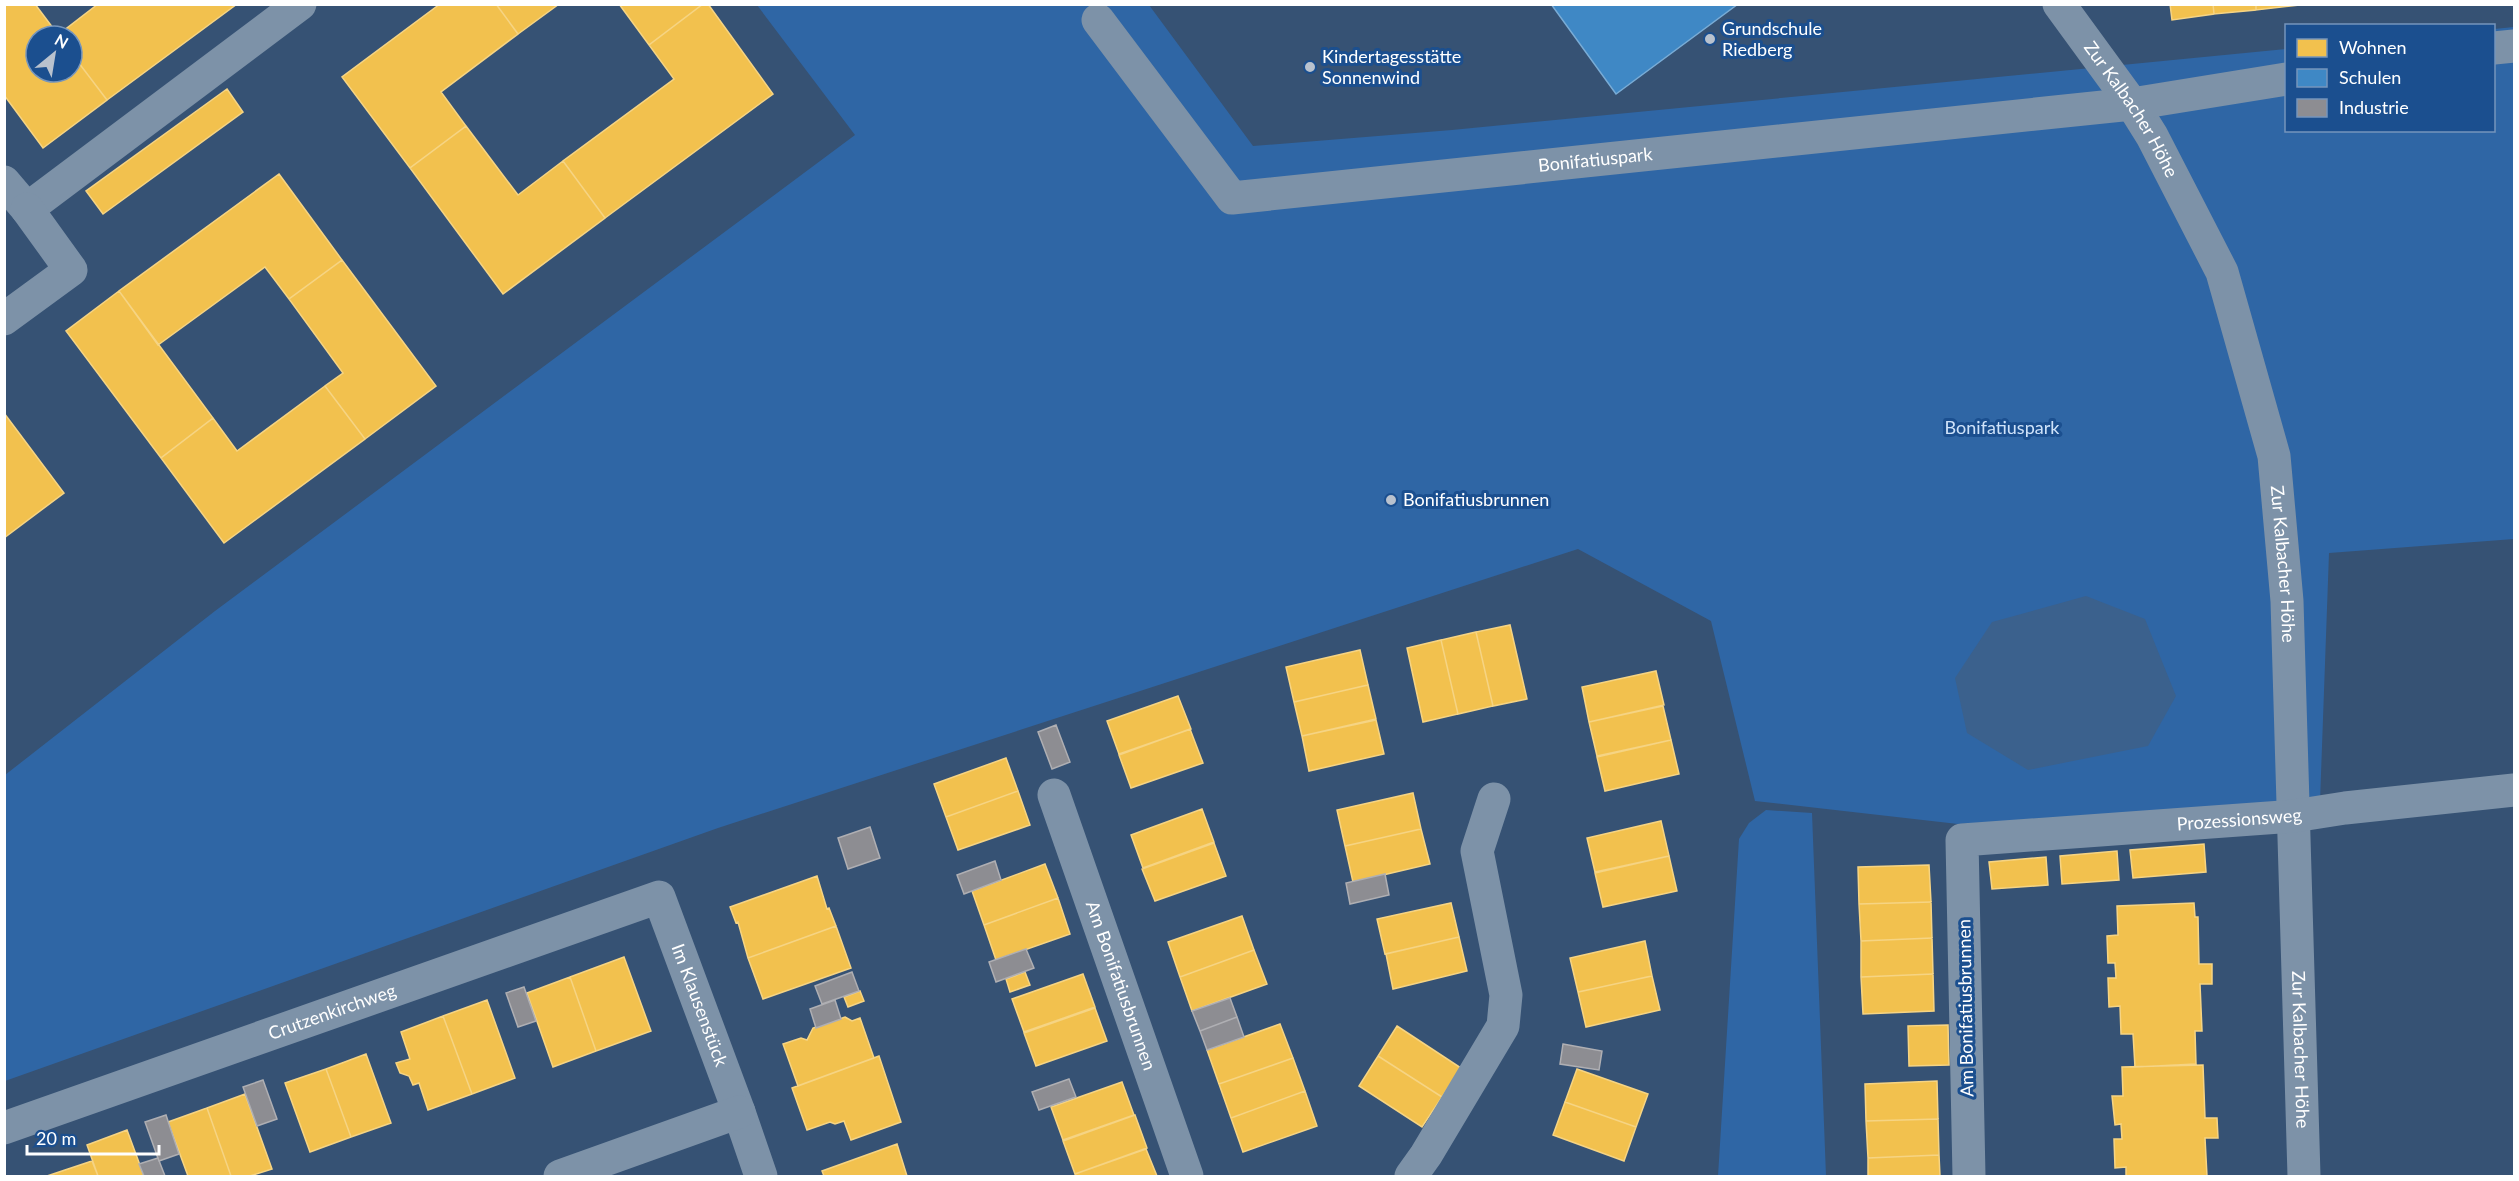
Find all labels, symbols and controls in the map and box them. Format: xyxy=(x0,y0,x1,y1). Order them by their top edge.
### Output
place label: Grundschule Riedberg xyxy=(1722,17,1822,60)
north arrow xyxy=(24,24,84,84)
legend xyxy=(2285,24,2495,132)
text: N xyxy=(52,29,72,52)
marker: Grundschule Riedberg xyxy=(1703,32,1717,46)
text: Wohnen xyxy=(2339,36,2406,58)
street label: Zur Kalbacher Höhe xyxy=(2080,37,2183,181)
place label: Kindertagesstätte Sonnenwind xyxy=(1322,45,1461,88)
marker: Kindertagesstätte Sonnenwind xyxy=(1303,60,1317,74)
text: Schulen xyxy=(2339,66,2401,88)
text: Industrie xyxy=(2339,96,2409,118)
street label: Bonifatiuspark xyxy=(1537,142,1654,176)
park label: Bonifatiuspark xyxy=(1945,416,2060,438)
street label: Zur Kalbacher Höhe xyxy=(2267,484,2300,643)
place label: Bonifatiusbrunnen xyxy=(1403,488,1549,510)
marker: Bonifatiusbrunnen xyxy=(1384,493,1398,507)
street label: Prozessionsweg xyxy=(2176,803,2303,834)
street label: Am Bonifatiusbrunnen xyxy=(1082,898,1161,1073)
street label: Am Bonifatiusbrunnen xyxy=(1952,919,1978,1097)
street label: Im Klausenstück xyxy=(667,941,733,1070)
street label: Zur Kalbacher Höhe xyxy=(2288,970,2315,1129)
street label: Crutzenkirchweg xyxy=(265,979,399,1044)
scale bar xyxy=(27,1118,159,1156)
text: 20 m xyxy=(36,1127,76,1149)

